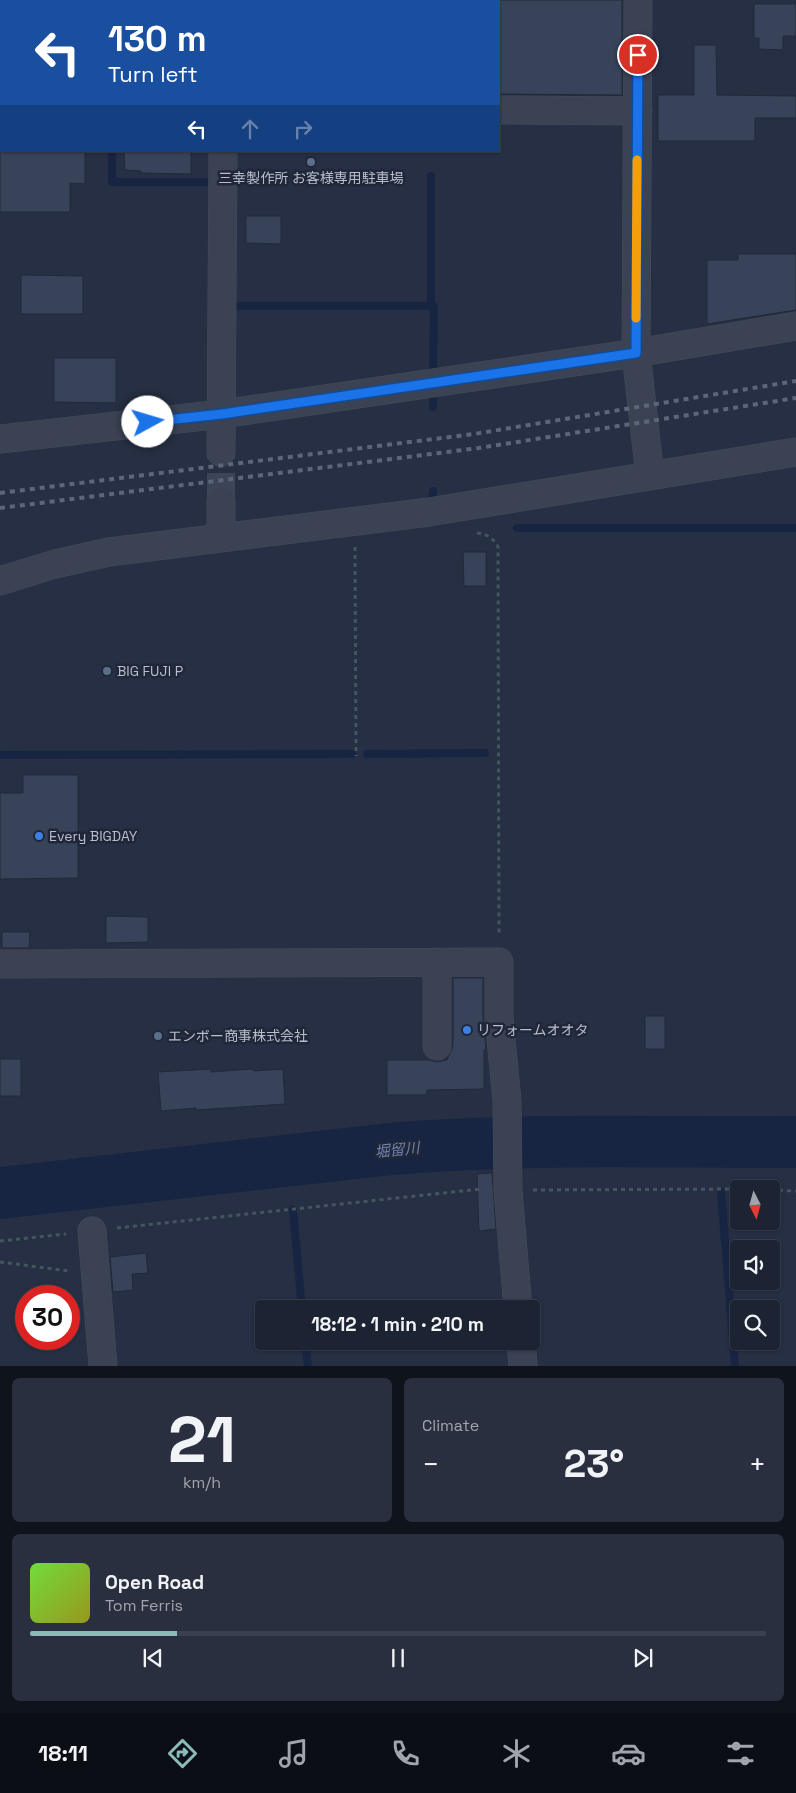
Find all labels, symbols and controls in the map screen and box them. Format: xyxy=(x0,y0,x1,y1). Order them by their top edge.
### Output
text: 130 m xyxy=(108,17,207,61)
icon: left xyxy=(25,20,90,85)
pin xyxy=(617,34,659,76)
icon: arrive xyxy=(624,41,652,69)
text: Turn left xyxy=(108,60,198,88)
icon: left xyxy=(183,115,211,143)
icon: ahead xyxy=(236,115,264,143)
icon: right xyxy=(289,115,317,143)
marker: 三幸製作所 お客様専用駐車場 xyxy=(305,156,317,168)
place label: 三幸製作所 お客様専用駐車場 xyxy=(218,169,404,187)
position arrow xyxy=(121,395,173,447)
place label: BIG FUJI P xyxy=(117,662,183,680)
marker: BIG FUJI P xyxy=(101,665,113,677)
place label: Every BIGDAY xyxy=(49,827,138,845)
marker: Every BIGDAY xyxy=(33,830,45,842)
place label: リフォームオオタ xyxy=(477,1021,589,1039)
marker: リフォームオオタ xyxy=(461,1024,473,1036)
place label: エンボー商事株式会社 xyxy=(168,1027,308,1045)
marker: エンボー商事株式会社 xyxy=(152,1030,164,1042)
water label: 堀留川 xyxy=(374,1137,422,1161)
north arrow xyxy=(730,1180,780,1230)
map controls xyxy=(730,1180,780,1350)
button: sound xyxy=(730,1240,780,1290)
speed limit sign: 30 xyxy=(15,1285,80,1350)
button: search xyxy=(730,1300,780,1350)
text: 18:12 · 1 min · 210 m xyxy=(311,1312,484,1337)
text: 21 xyxy=(168,1398,236,1481)
text: Climate xyxy=(422,1415,479,1436)
text: 23° xyxy=(564,1440,624,1488)
text: − xyxy=(422,1446,439,1482)
text: + xyxy=(749,1446,766,1482)
text: km/h xyxy=(183,1472,221,1493)
text: Open Road xyxy=(105,1570,204,1595)
text: Tom Ferris xyxy=(105,1595,183,1616)
icon: previous xyxy=(139,1644,167,1672)
icon: pause xyxy=(384,1644,412,1672)
icon: next xyxy=(629,1644,657,1672)
icon: directions xyxy=(165,1736,200,1771)
icon: music xyxy=(276,1736,311,1771)
icon: phone xyxy=(388,1736,423,1771)
icon: climate xyxy=(499,1736,534,1771)
icon: car xyxy=(611,1736,646,1771)
icon: filters xyxy=(723,1736,758,1771)
text: 18:11 xyxy=(38,1739,88,1767)

